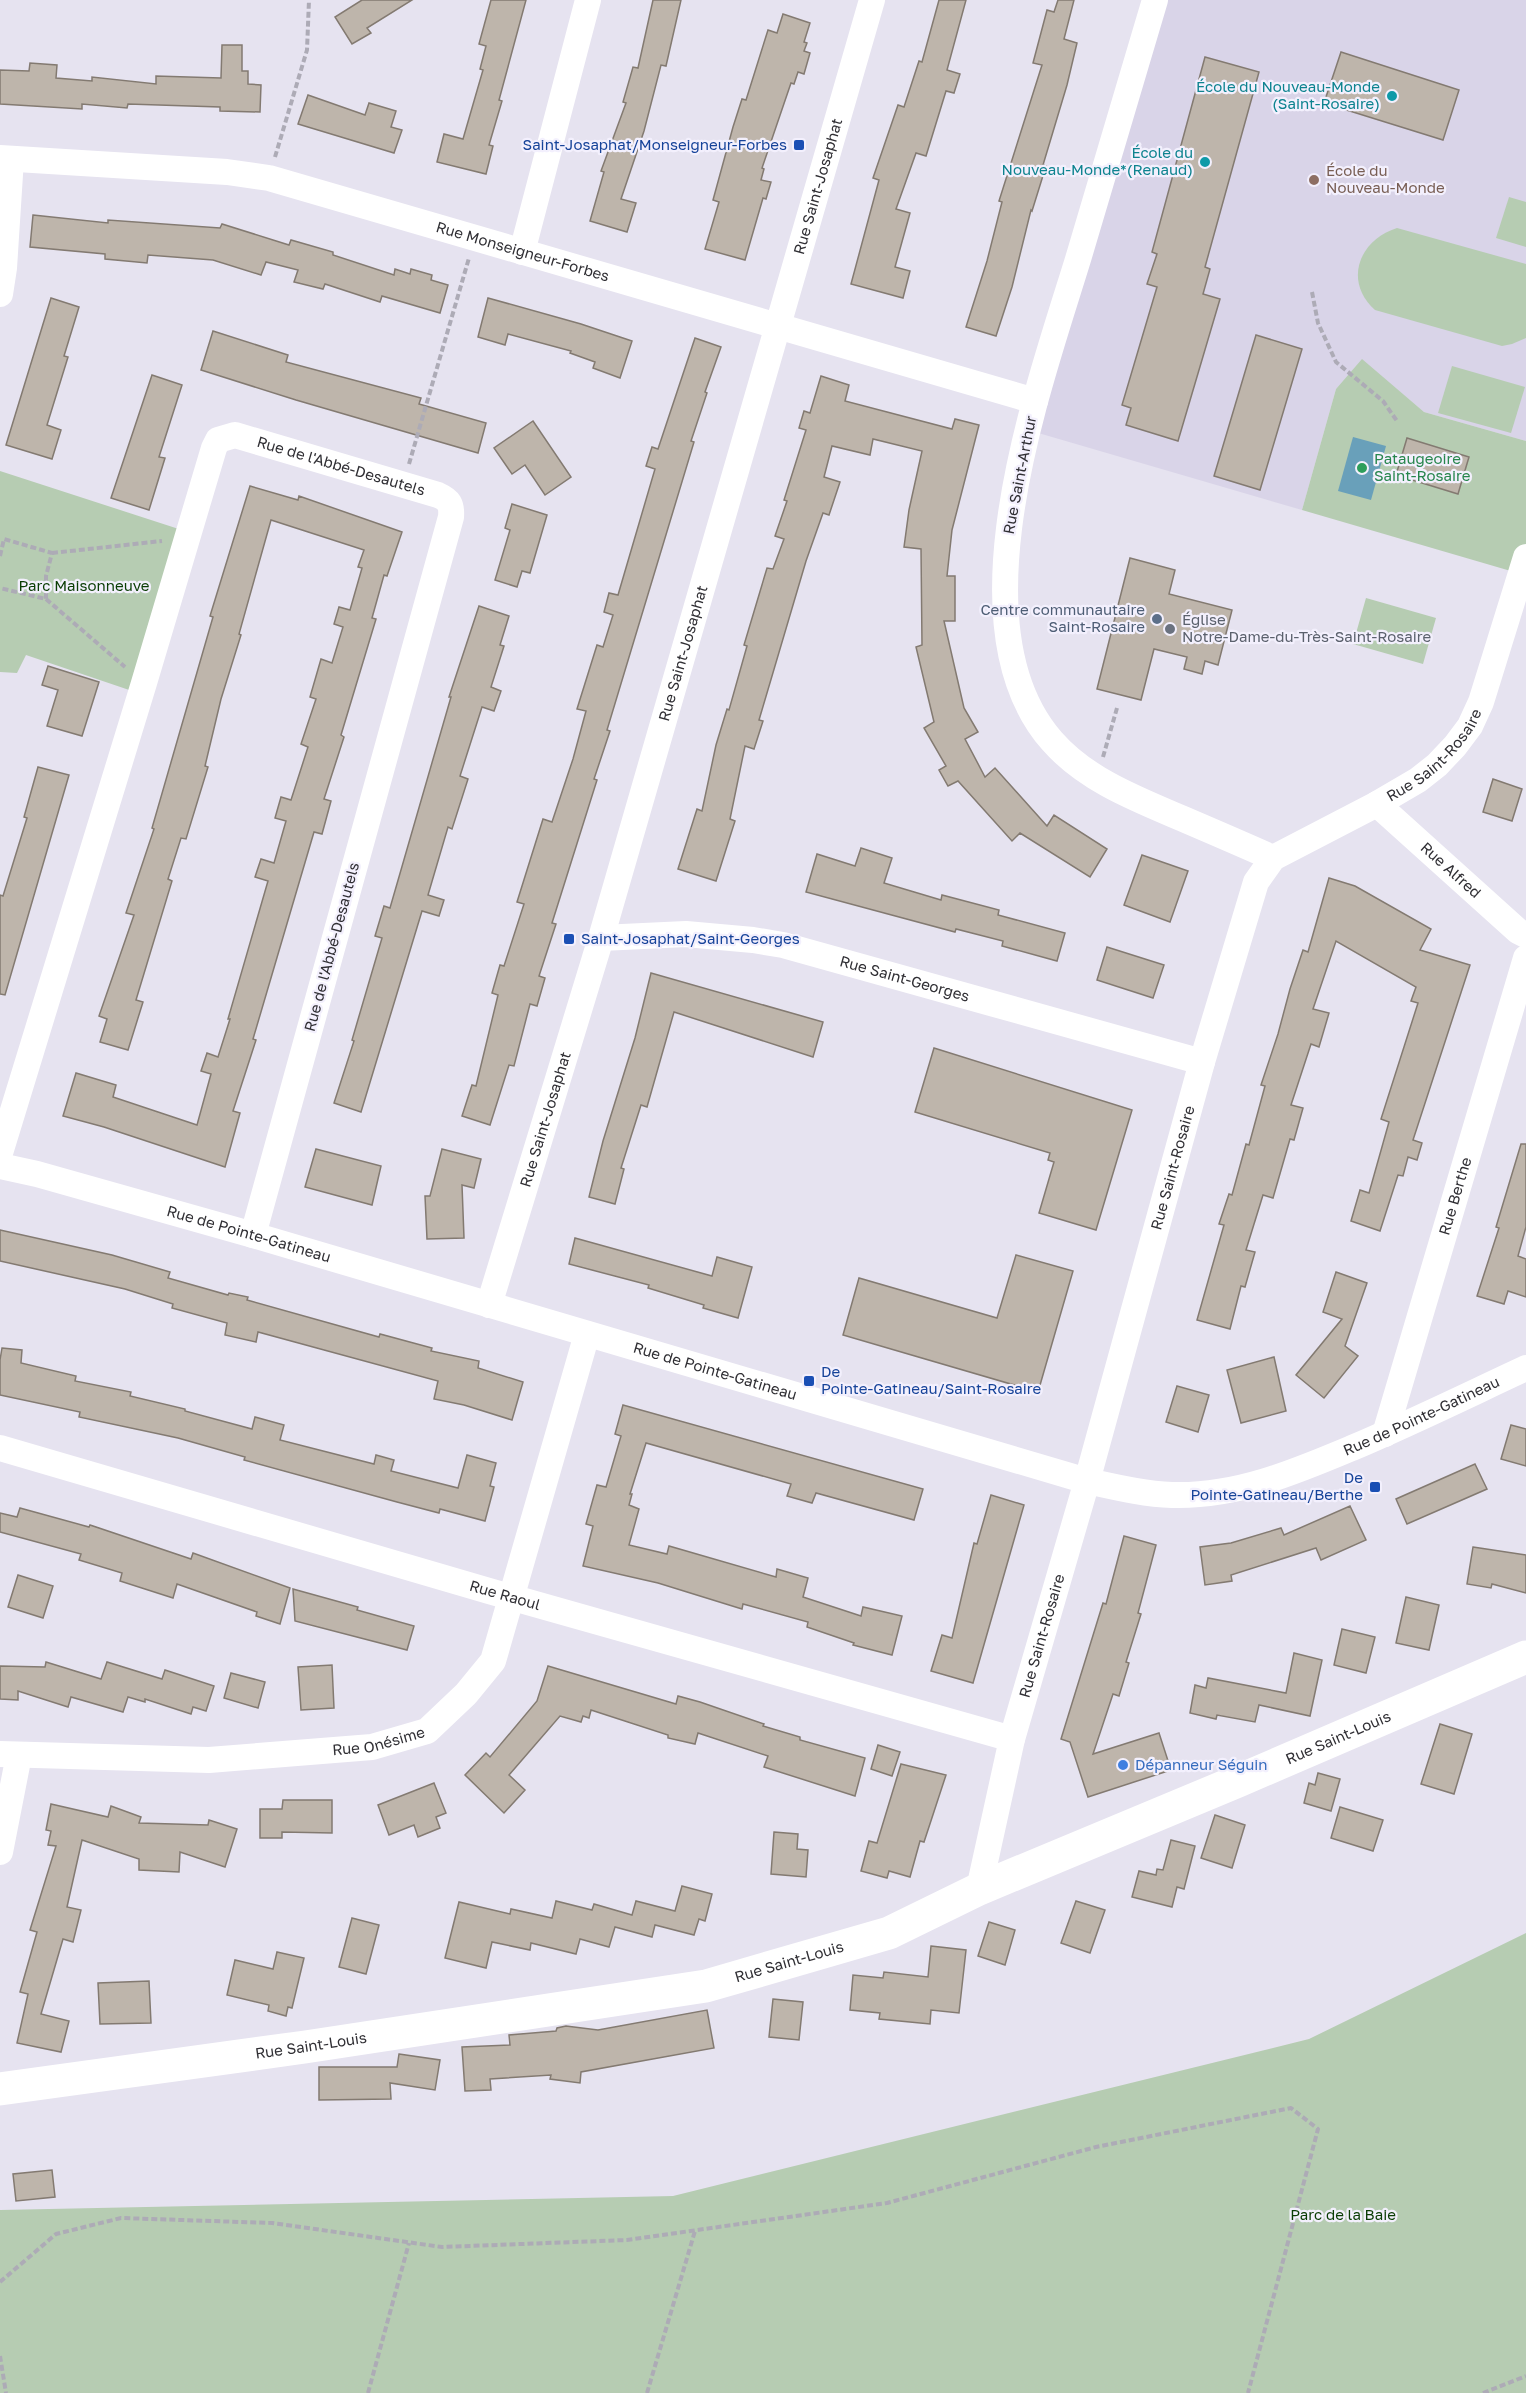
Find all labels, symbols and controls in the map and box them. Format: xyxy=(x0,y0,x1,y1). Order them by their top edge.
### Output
place label: École du Nouveau-Monde (Saint-Rosaire) xyxy=(1196,77,1380,112)
marker: École du Nouveau-Monde (Saint-Rosaire) xyxy=(1385,89,1399,103)
street label: Rue Saint-Josaphat xyxy=(789,116,845,256)
place label: Saint-Josaphat/Monseigneur-Forbes xyxy=(523,135,787,153)
marker: Saint-Josaphat/Monseigneur-Forbes xyxy=(792,138,806,152)
place label: École du Nouveau-Monde*(Renaud) xyxy=(1002,143,1193,178)
marker: École du Nouveau-Monde*(Renaud) xyxy=(1198,155,1212,169)
place label: École du Nouveau-Monde xyxy=(1326,161,1445,196)
marker: École du Nouveau-Monde xyxy=(1307,173,1321,187)
street label: Rue Monseigneur-Forbes xyxy=(434,217,612,285)
street label: Rue Saint-Arthur xyxy=(999,414,1039,536)
street label: Rue de l'Abbé-Desautels xyxy=(255,432,428,499)
place label: Pataugeoire Saint-Rosaire xyxy=(1374,449,1471,484)
marker: Pataugeoire Saint-Rosaire xyxy=(1355,461,1369,475)
park label: Parc Maisonneuve xyxy=(18,576,150,594)
street label: Rue Saint-Josaphat xyxy=(654,583,710,723)
place label: Centre communautaire Saint-Rosaire xyxy=(980,600,1145,635)
place label: Église Notre-Dame-du-Très-Saint-Rosaire xyxy=(1182,610,1431,645)
marker: Centre communautaire Saint-Rosaire xyxy=(1150,612,1164,626)
marker: Église Notre-Dame-du-Très-Saint-Rosaire xyxy=(1163,622,1177,636)
street label: Rue Saint-Rosaire xyxy=(1383,705,1485,804)
street label: Rue Alfred xyxy=(1417,838,1485,901)
street label: Rue de l'Abbé-Desautels xyxy=(300,860,362,1033)
place label: Saint-Josaphat/Saint-Georges xyxy=(581,929,800,947)
marker: Saint-Josaphat/Saint-Georges xyxy=(562,932,576,946)
street label: Rue Saint-Georges xyxy=(838,951,972,1005)
street label: Rue Saint-Josaphat xyxy=(516,1049,574,1189)
street label: Rue Saint-Rosaire xyxy=(1146,1103,1198,1232)
street label: Rue Berthe xyxy=(1434,1155,1475,1237)
street label: Rue de Pointe-Gatineau xyxy=(165,1201,333,1265)
street label: Rue de Pointe-Gatineau xyxy=(631,1338,799,1403)
place label: De Pointe-Gatineau/Saint-Rosaire xyxy=(821,1362,1042,1397)
street label: Rue de Pointe-Gatineau xyxy=(1340,1372,1502,1459)
marker: De Pointe-Gatineau/Saint-Rosaire xyxy=(802,1374,816,1388)
place label: De Pointe-Gatineau/Berthe xyxy=(1190,1468,1363,1503)
marker: De Pointe-Gatineau/Berthe xyxy=(1368,1480,1382,1494)
street label: Rue Saint-Rosaire xyxy=(1015,1571,1068,1700)
street label: Rue Raoul xyxy=(468,1576,543,1613)
street label: Rue Saint-Louis xyxy=(1283,1706,1393,1767)
street label: Rue Onésime xyxy=(331,1722,427,1758)
place label: Dépanneur Séguin xyxy=(1135,1755,1268,1773)
marker: Dépanneur Séguin xyxy=(1116,1758,1130,1772)
street label: Rue Saint-Louis xyxy=(732,1937,845,1985)
street label: Rue Saint-Louis xyxy=(254,2028,368,2062)
park label: Parc de la Baie xyxy=(1290,2205,1396,2223)

